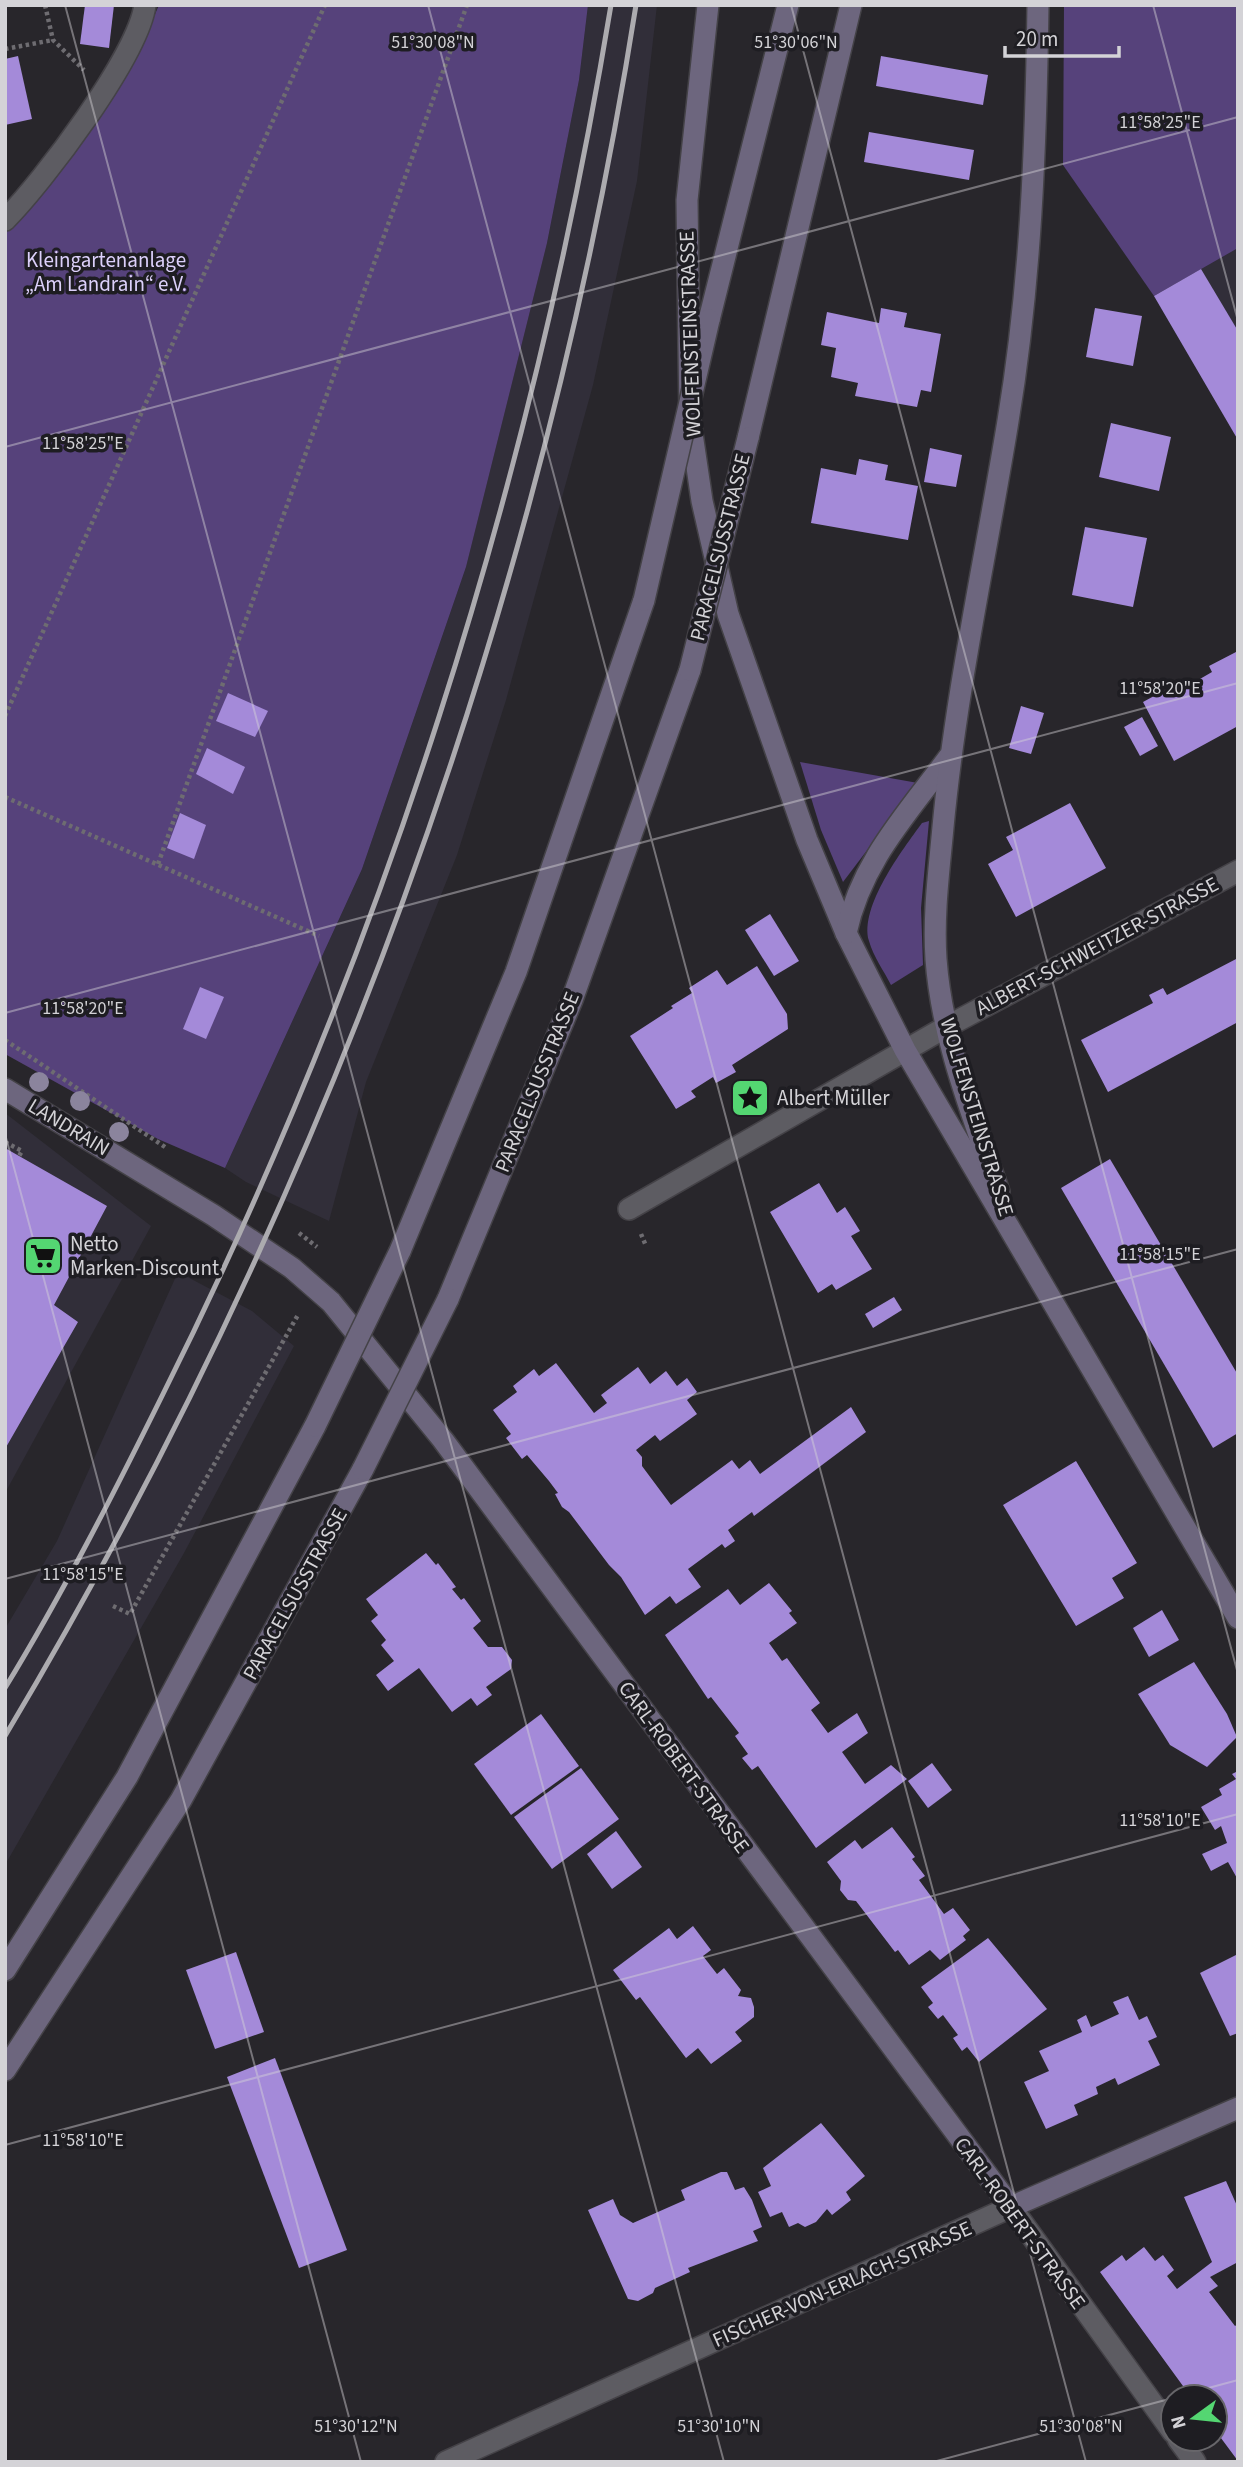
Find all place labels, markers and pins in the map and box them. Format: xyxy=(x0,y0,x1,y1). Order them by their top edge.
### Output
place icon: Albert Müller xyxy=(729,1077,771,1119)
place label: Albert Müller xyxy=(777,1083,890,1113)
place label: Netto Marken-Discount xyxy=(70,1229,219,1283)
supermarket icon: Netto Marken-Discount xyxy=(22,1235,64,1277)

